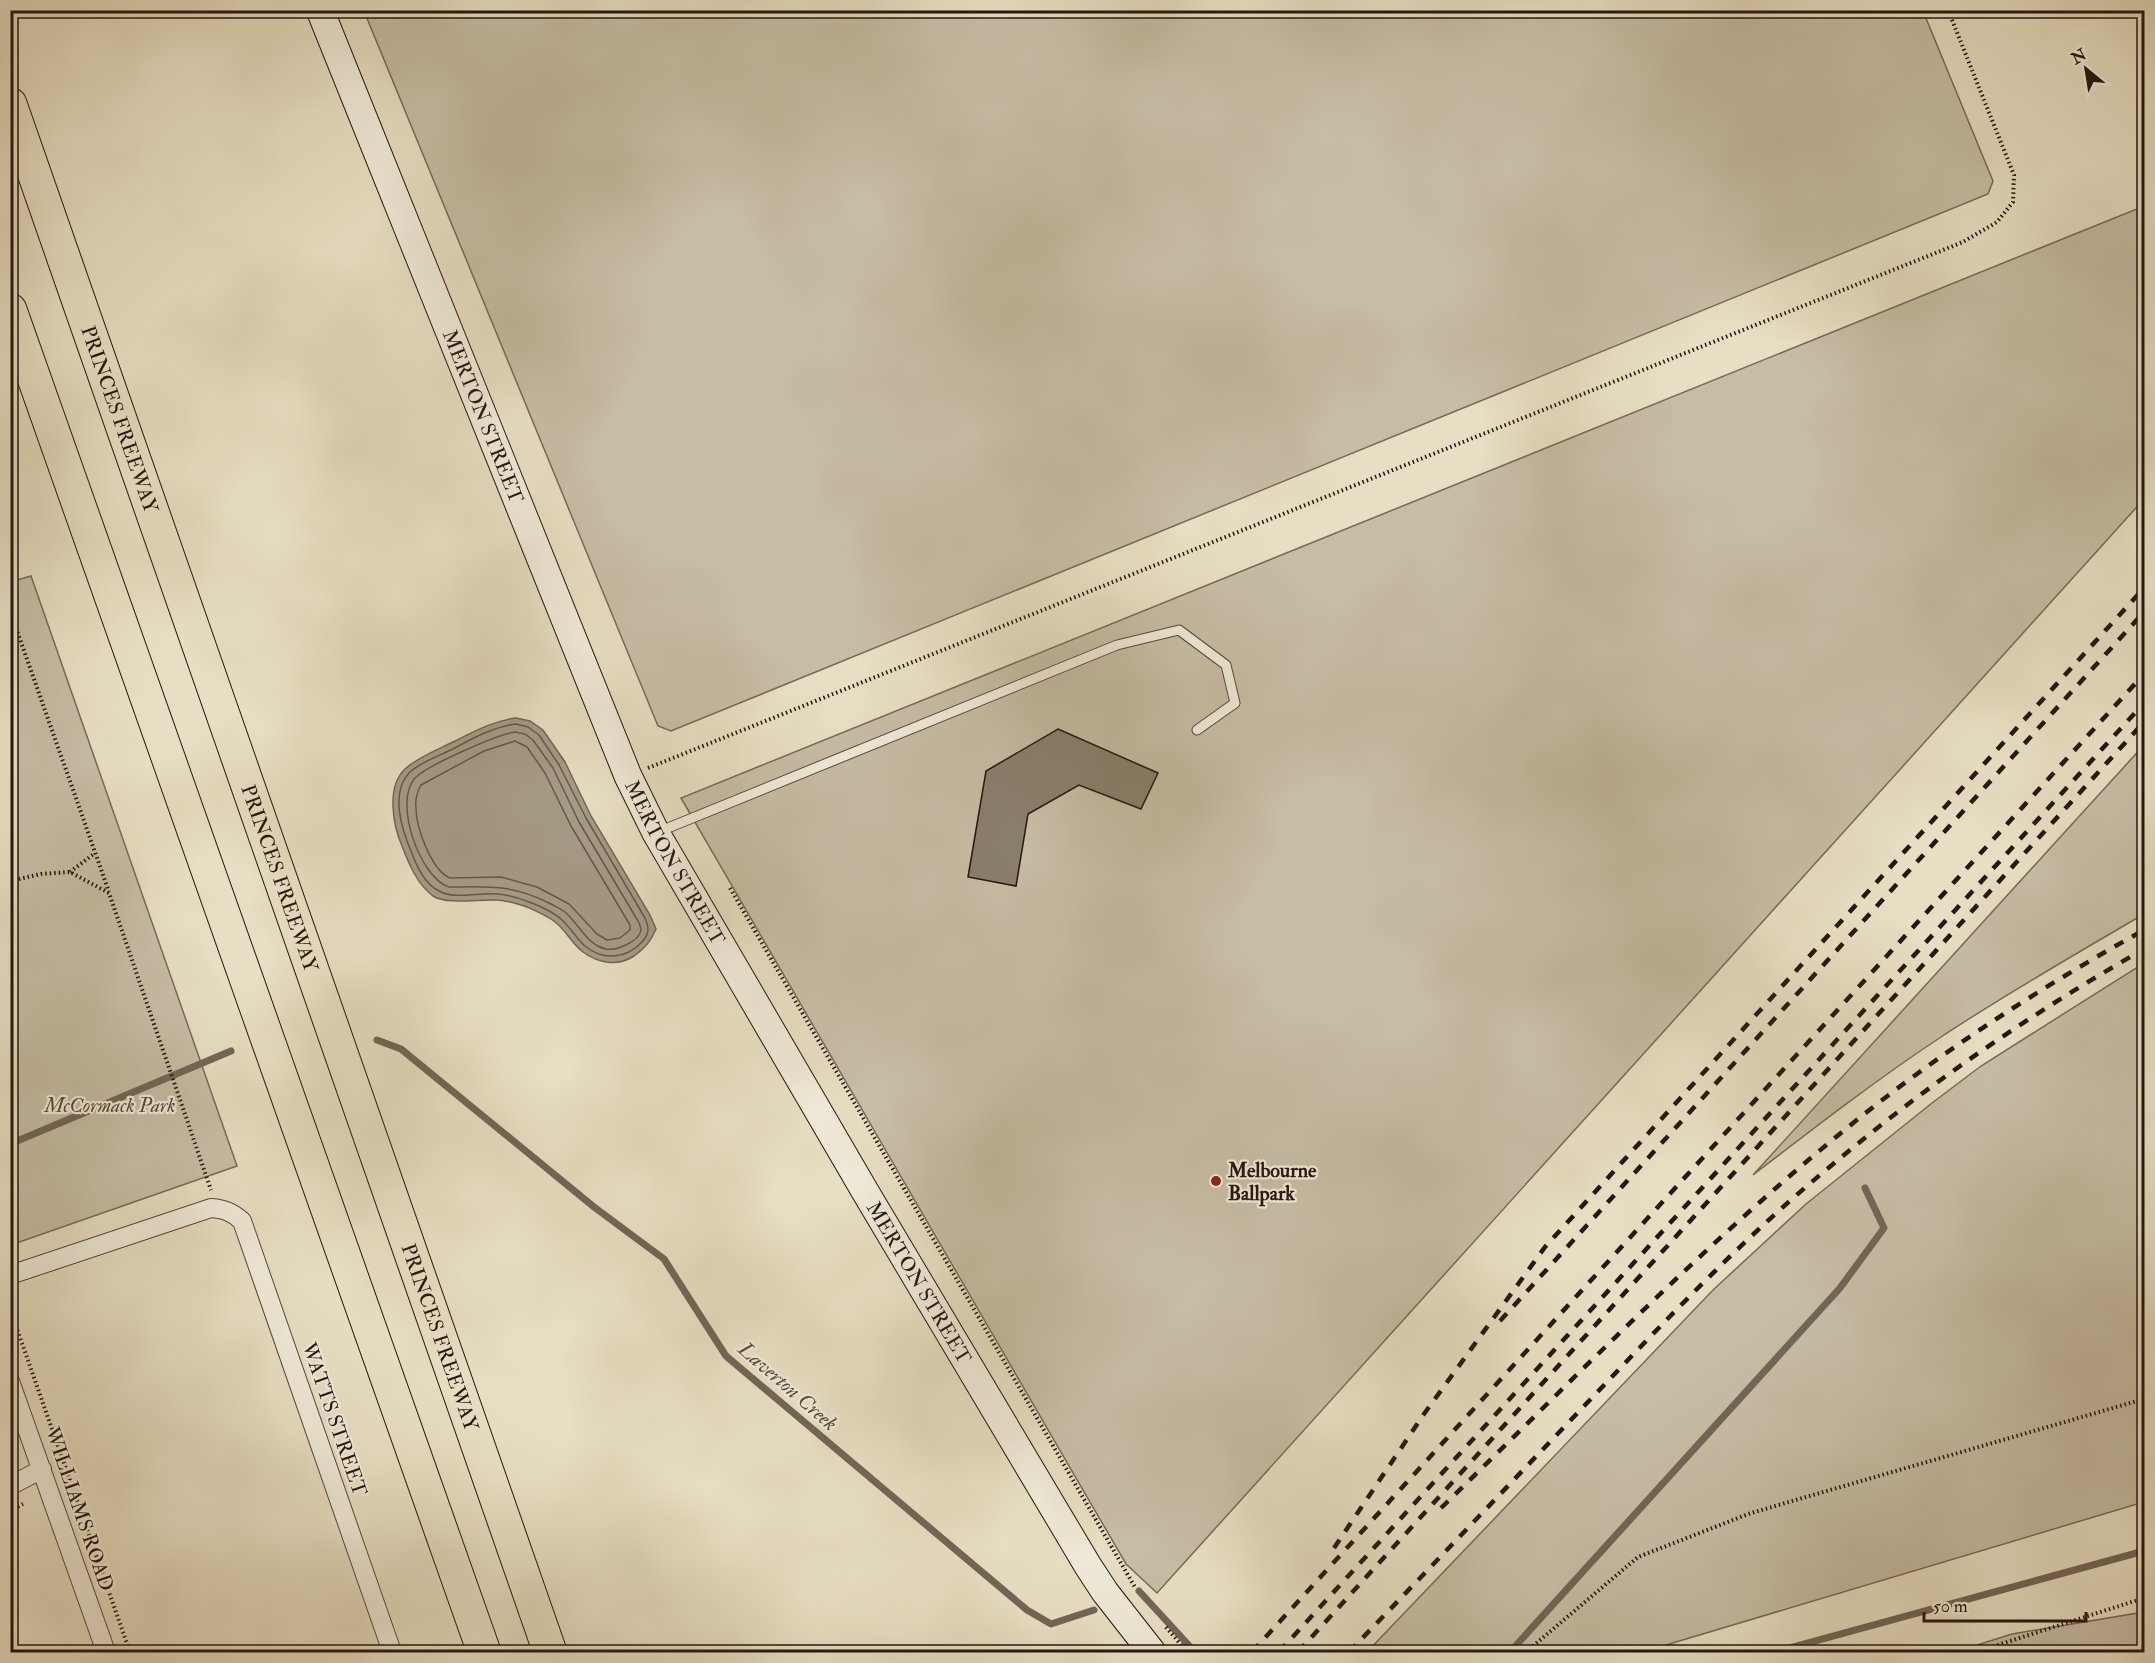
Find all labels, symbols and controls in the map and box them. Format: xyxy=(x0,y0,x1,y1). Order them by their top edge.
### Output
north arrow xyxy=(2056,39,2116,99)
text: N xyxy=(2067,44,2091,70)
street label: PRINCES FREEWAY xyxy=(75,322,164,518)
street label: MERTON STREET xyxy=(437,326,529,507)
street label: MERTON STREET xyxy=(619,776,731,950)
street label: PRINCES FREEWAY xyxy=(235,781,324,977)
park label: McCormack Park xyxy=(43,1093,176,1118)
place label: Melbourne Ballpark xyxy=(1227,1158,1317,1207)
marker: Melbourne Ballpark xyxy=(1209,1174,1223,1188)
street label: MERTON STREET xyxy=(861,1197,977,1369)
street label: PRINCES FREEWAY xyxy=(395,1240,484,1436)
water label: Laverton Creek xyxy=(732,1335,843,1437)
street label: WATTS STREET xyxy=(296,1338,373,1499)
street label: WILLIAMS ROAD xyxy=(39,1423,119,1594)
scale bar xyxy=(1924,1585,2086,1623)
text: 50 m xyxy=(1933,1595,1968,1618)

